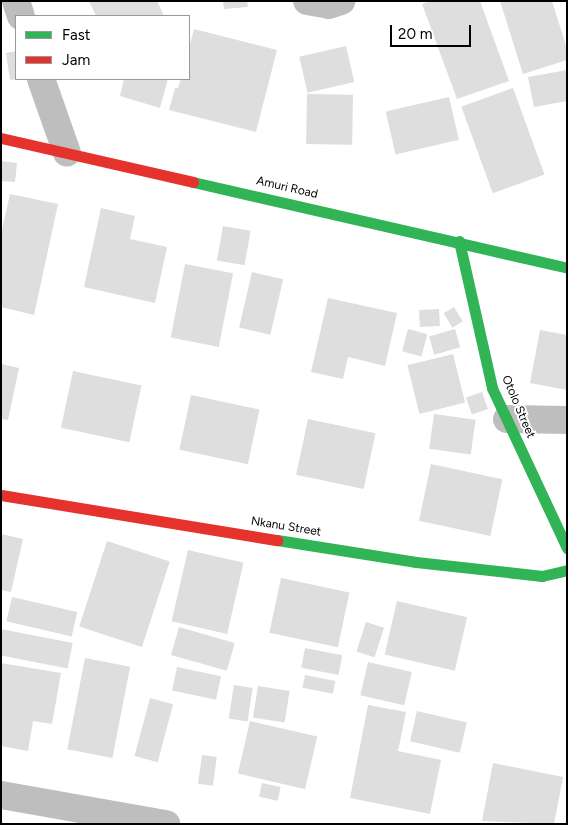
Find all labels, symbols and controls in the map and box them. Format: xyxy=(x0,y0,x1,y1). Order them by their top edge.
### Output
legend xyxy=(15,15,190,80)
scale bar xyxy=(393,15,474,47)
text: 20 m xyxy=(398,25,432,43)
text: Fast xyxy=(62,26,90,44)
text: Jam xyxy=(62,51,90,69)
street label: Amuri Road xyxy=(255,174,319,202)
street label: Otolo Street xyxy=(498,373,538,441)
street label: Nkanu Street xyxy=(250,514,322,540)

